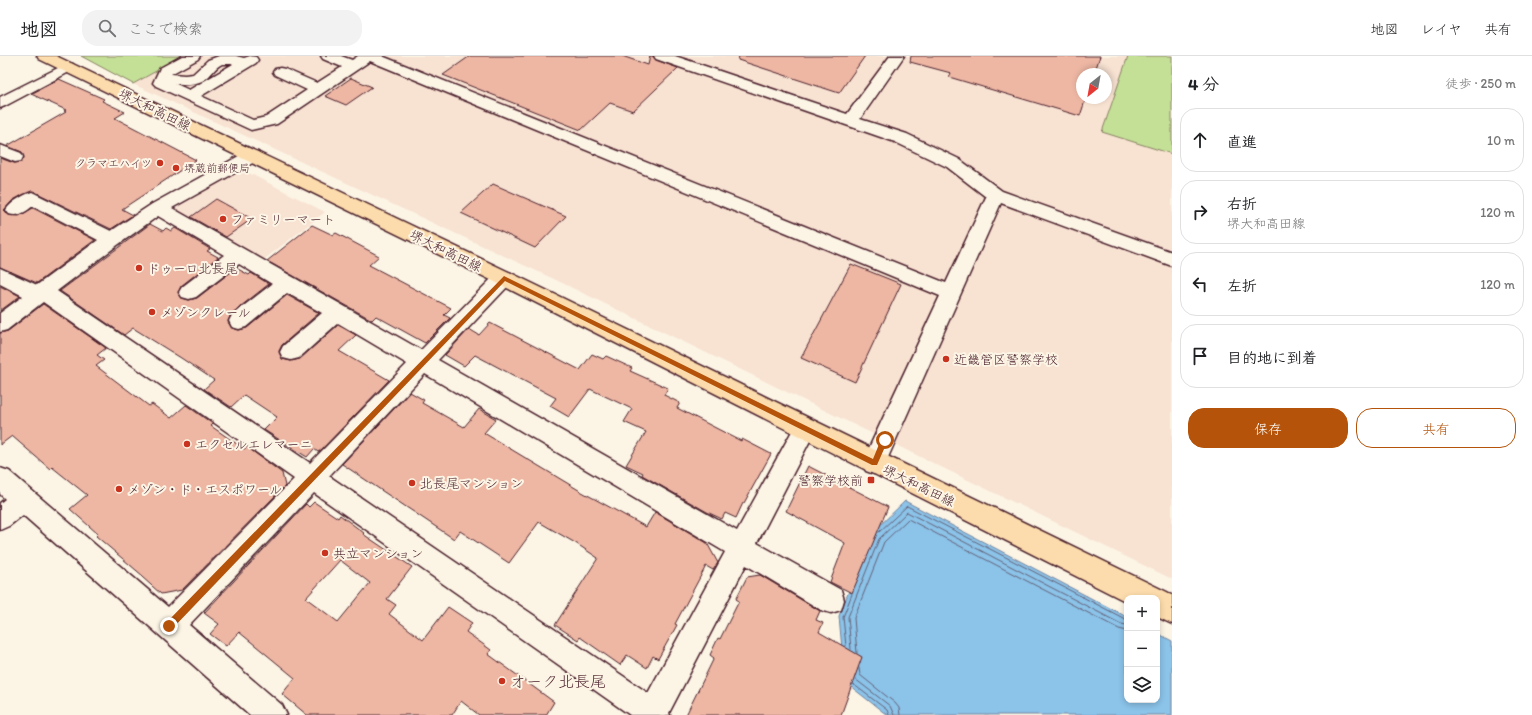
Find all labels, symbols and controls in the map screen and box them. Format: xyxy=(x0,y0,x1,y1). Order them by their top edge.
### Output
search box xyxy=(82,10,362,46)
icon: search xyxy=(96,17,118,39)
text: 地図 xyxy=(20,18,58,41)
text: ここで検索 xyxy=(128,20,203,38)
text: 地図 xyxy=(1371,21,1399,38)
text: レイヤ xyxy=(1421,21,1462,38)
text: 共有 xyxy=(1484,21,1512,38)
north arrow xyxy=(1076,68,1112,104)
text: 4 分 xyxy=(1188,74,1219,94)
text: 徒歩 · 250 m xyxy=(1446,76,1516,91)
street label: 堺大和高田線 xyxy=(116,86,194,134)
icon: ahead xyxy=(1189,129,1211,151)
text: 直進 xyxy=(1227,133,1257,151)
text: 10 m xyxy=(1487,133,1515,148)
place label: クラマエハイツ xyxy=(75,157,152,170)
marker: クラマエハイツ xyxy=(155,158,165,168)
place label: 堺蔵前郵便局 xyxy=(184,162,250,175)
marker: 堺蔵前郵便局 xyxy=(171,163,181,173)
text: 右折 xyxy=(1227,195,1257,213)
icon: right xyxy=(1189,201,1211,223)
text: 120 m xyxy=(1480,205,1515,220)
place label: ファミリーマート xyxy=(231,212,335,227)
marker: ファミリーマート xyxy=(218,214,228,224)
text: 堺大和高田線 xyxy=(1227,216,1305,231)
street label: 堺大和高田線 xyxy=(407,227,485,275)
place label: ドゥーロ北長尾 xyxy=(147,261,237,276)
marker: ドゥーロ北長尾 xyxy=(134,263,144,273)
icon: left xyxy=(1189,273,1211,295)
text: 左折 xyxy=(1227,277,1257,295)
text: 120 m xyxy=(1480,277,1515,292)
place label: メゾンクレール xyxy=(160,305,251,320)
marker: メゾンクレール xyxy=(147,307,157,317)
icon: arrive xyxy=(1189,345,1211,367)
text: 目的地に到着 xyxy=(1227,349,1317,367)
place label: 近畿管区警察学校 xyxy=(954,352,1058,367)
marker: 近畿管区警察学校 xyxy=(941,354,951,364)
button: 保存 xyxy=(1188,408,1348,448)
button: 共有 xyxy=(1356,408,1516,448)
route start xyxy=(876,431,894,449)
place label: エクセルエレマーニ xyxy=(195,437,313,452)
marker: エクセルエレマーニ xyxy=(182,439,192,449)
street label: 堺大和高田線 xyxy=(880,462,958,510)
place label: 警察学校前 xyxy=(798,473,863,488)
marker: 警察学校前 xyxy=(866,475,876,485)
place label: 北長尾マンション xyxy=(420,476,523,491)
marker: 北長尾マンション xyxy=(407,478,417,488)
place label: メゾン・ド・エスポワール xyxy=(127,482,282,497)
marker: メゾン・ド・エスポワール xyxy=(114,484,124,494)
place label: 共立マンション xyxy=(333,546,423,561)
marker: 共立マンション xyxy=(320,548,330,558)
map controls xyxy=(1124,595,1160,703)
button: + xyxy=(1124,595,1160,631)
route end xyxy=(160,617,178,635)
button: − xyxy=(1124,631,1160,667)
button: layers xyxy=(1124,667,1160,703)
place label: オーク北長尾 xyxy=(510,672,606,691)
marker: オーク北長尾 xyxy=(497,676,507,686)

